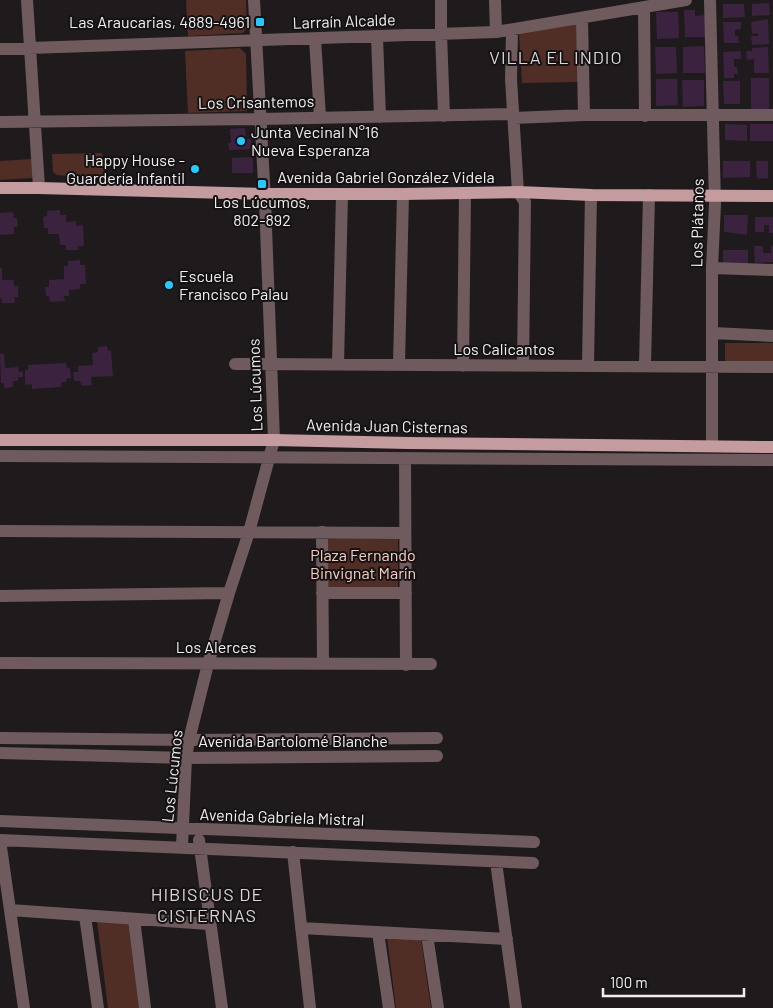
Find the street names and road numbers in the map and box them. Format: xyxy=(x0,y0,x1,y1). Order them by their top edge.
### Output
street label: Larraín Alcalde xyxy=(292,9,396,32)
street label: Los Crisantemos xyxy=(198,91,314,112)
street label: Avenida Gabriel González Videla xyxy=(277,167,495,186)
street label: Los Plátanos xyxy=(686,178,707,268)
street label: Los Lúcumos xyxy=(243,338,266,432)
street label: Los Calicantos xyxy=(453,339,555,358)
street label: Avenida Juan Cisternas xyxy=(306,415,468,436)
street label: Los Alerces xyxy=(176,637,256,656)
street label: Los Lúcumos xyxy=(157,729,186,823)
street label: Avenida Bartolomé Blanche xyxy=(198,731,388,750)
street label: Avenida Gabriela Mistral xyxy=(199,804,365,829)

